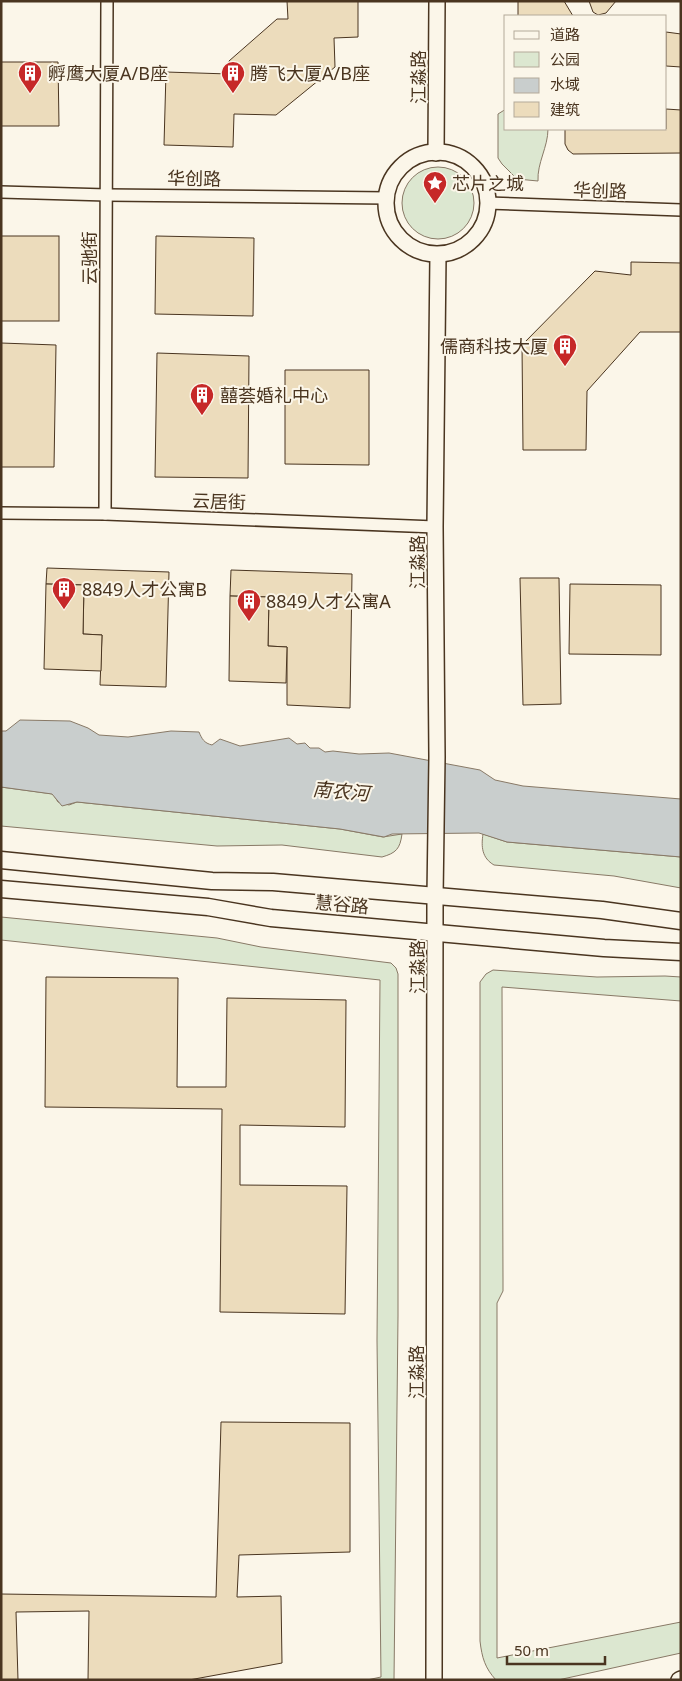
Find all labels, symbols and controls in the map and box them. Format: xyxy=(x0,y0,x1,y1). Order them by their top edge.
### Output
legend xyxy=(504,15,667,130)
text: 道路 xyxy=(550,24,580,44)
text: 公园 xyxy=(550,49,580,69)
street label: 江淼路 xyxy=(406,50,430,104)
building icon: 孵鹰大厦A/B座 xyxy=(17,60,43,94)
building icon: 腾飞大厦A/B座 xyxy=(220,60,246,94)
place label: 孵鹰大厦A/B座 xyxy=(48,61,168,85)
place label: 腾飞大厦A/B座 xyxy=(250,61,370,85)
text: 水域 xyxy=(550,74,580,94)
text: 建筑 xyxy=(550,99,580,119)
street label: 华创路 xyxy=(167,166,221,190)
place icon: 芯片之城 xyxy=(422,170,448,204)
place label: 芯片之城 xyxy=(452,171,524,195)
street label: 华创路 xyxy=(573,177,627,203)
street label: 云驰街 xyxy=(77,231,101,285)
building icon: 儒商科技大厦 xyxy=(552,333,578,367)
place label: 儒商科技大厦 xyxy=(440,334,548,358)
building icon: 囍荟婚礼中心 xyxy=(189,382,215,416)
place label: 囍荟婚礼中心 xyxy=(220,383,328,407)
street label: 云居街 xyxy=(192,488,246,514)
street label: 江淼路 xyxy=(405,535,429,589)
building icon: 8849人才公寓B xyxy=(51,576,77,610)
place label: 8849人才公寓B xyxy=(82,577,207,601)
building icon: 8849人才公寓A xyxy=(236,588,262,622)
place label: 8849人才公寓A xyxy=(266,589,391,613)
water label: 南农河 xyxy=(311,776,375,807)
street label: 慧谷路 xyxy=(314,890,370,918)
street label: 江淼路 xyxy=(405,940,429,994)
street label: 江淼路 xyxy=(404,1345,428,1399)
scale bar xyxy=(507,1634,604,1666)
text: 50 m xyxy=(514,1640,549,1660)

